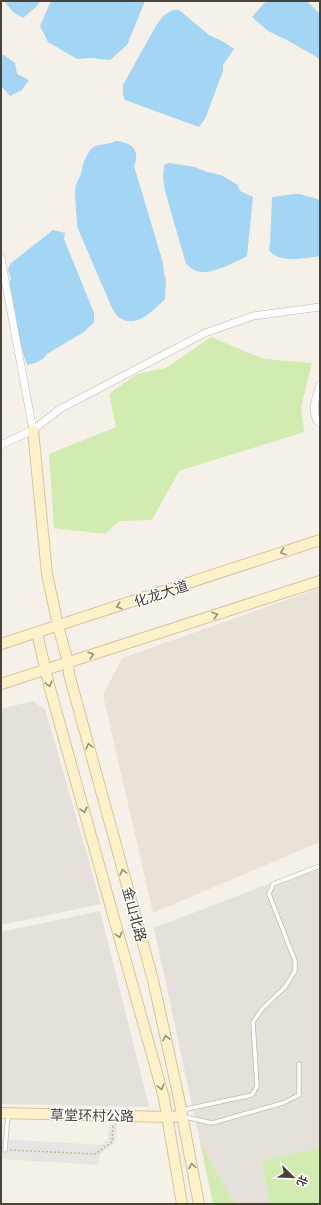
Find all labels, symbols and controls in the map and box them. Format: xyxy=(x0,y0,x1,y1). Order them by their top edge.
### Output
one-way arrow xyxy=(280,548,287,556)
street label: 化龙大道 xyxy=(131,575,191,611)
one-way arrow xyxy=(116,601,123,610)
one-way arrow xyxy=(211,611,218,619)
one-way arrow xyxy=(88,651,95,659)
one-way arrow xyxy=(44,681,53,688)
one-way arrow xyxy=(85,743,94,750)
one-way arrow xyxy=(79,806,88,813)
one-way arrow xyxy=(120,868,128,875)
street label: 金山北路 xyxy=(119,884,151,944)
one-way arrow xyxy=(114,931,123,938)
one-way arrow xyxy=(162,1035,170,1041)
one-way arrow xyxy=(156,1083,165,1090)
street label: 草堂环村公路 xyxy=(50,1105,134,1125)
north arrow xyxy=(273,1157,313,1197)
one-way arrow xyxy=(188,1163,197,1169)
text: 北 xyxy=(294,1173,312,1189)

